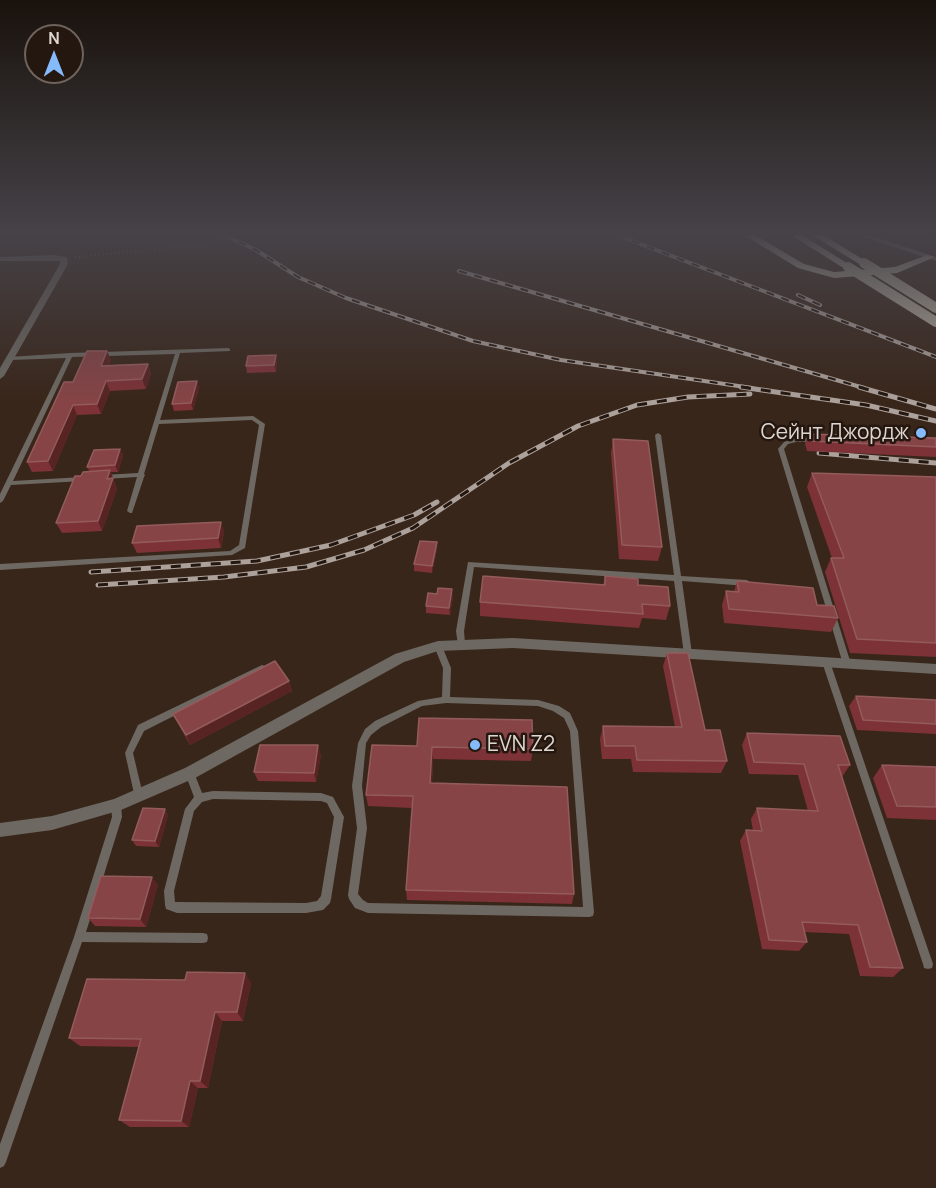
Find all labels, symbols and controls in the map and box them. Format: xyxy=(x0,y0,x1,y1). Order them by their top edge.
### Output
north arrow xyxy=(24,24,84,84)
text: N xyxy=(48,27,60,49)
place label: Сейнт Джордж xyxy=(761,420,909,446)
marker: Сейнт Джордж xyxy=(914,426,928,440)
place label: EVN Z2 xyxy=(487,732,555,758)
marker: EVN Z2 xyxy=(468,738,482,752)

